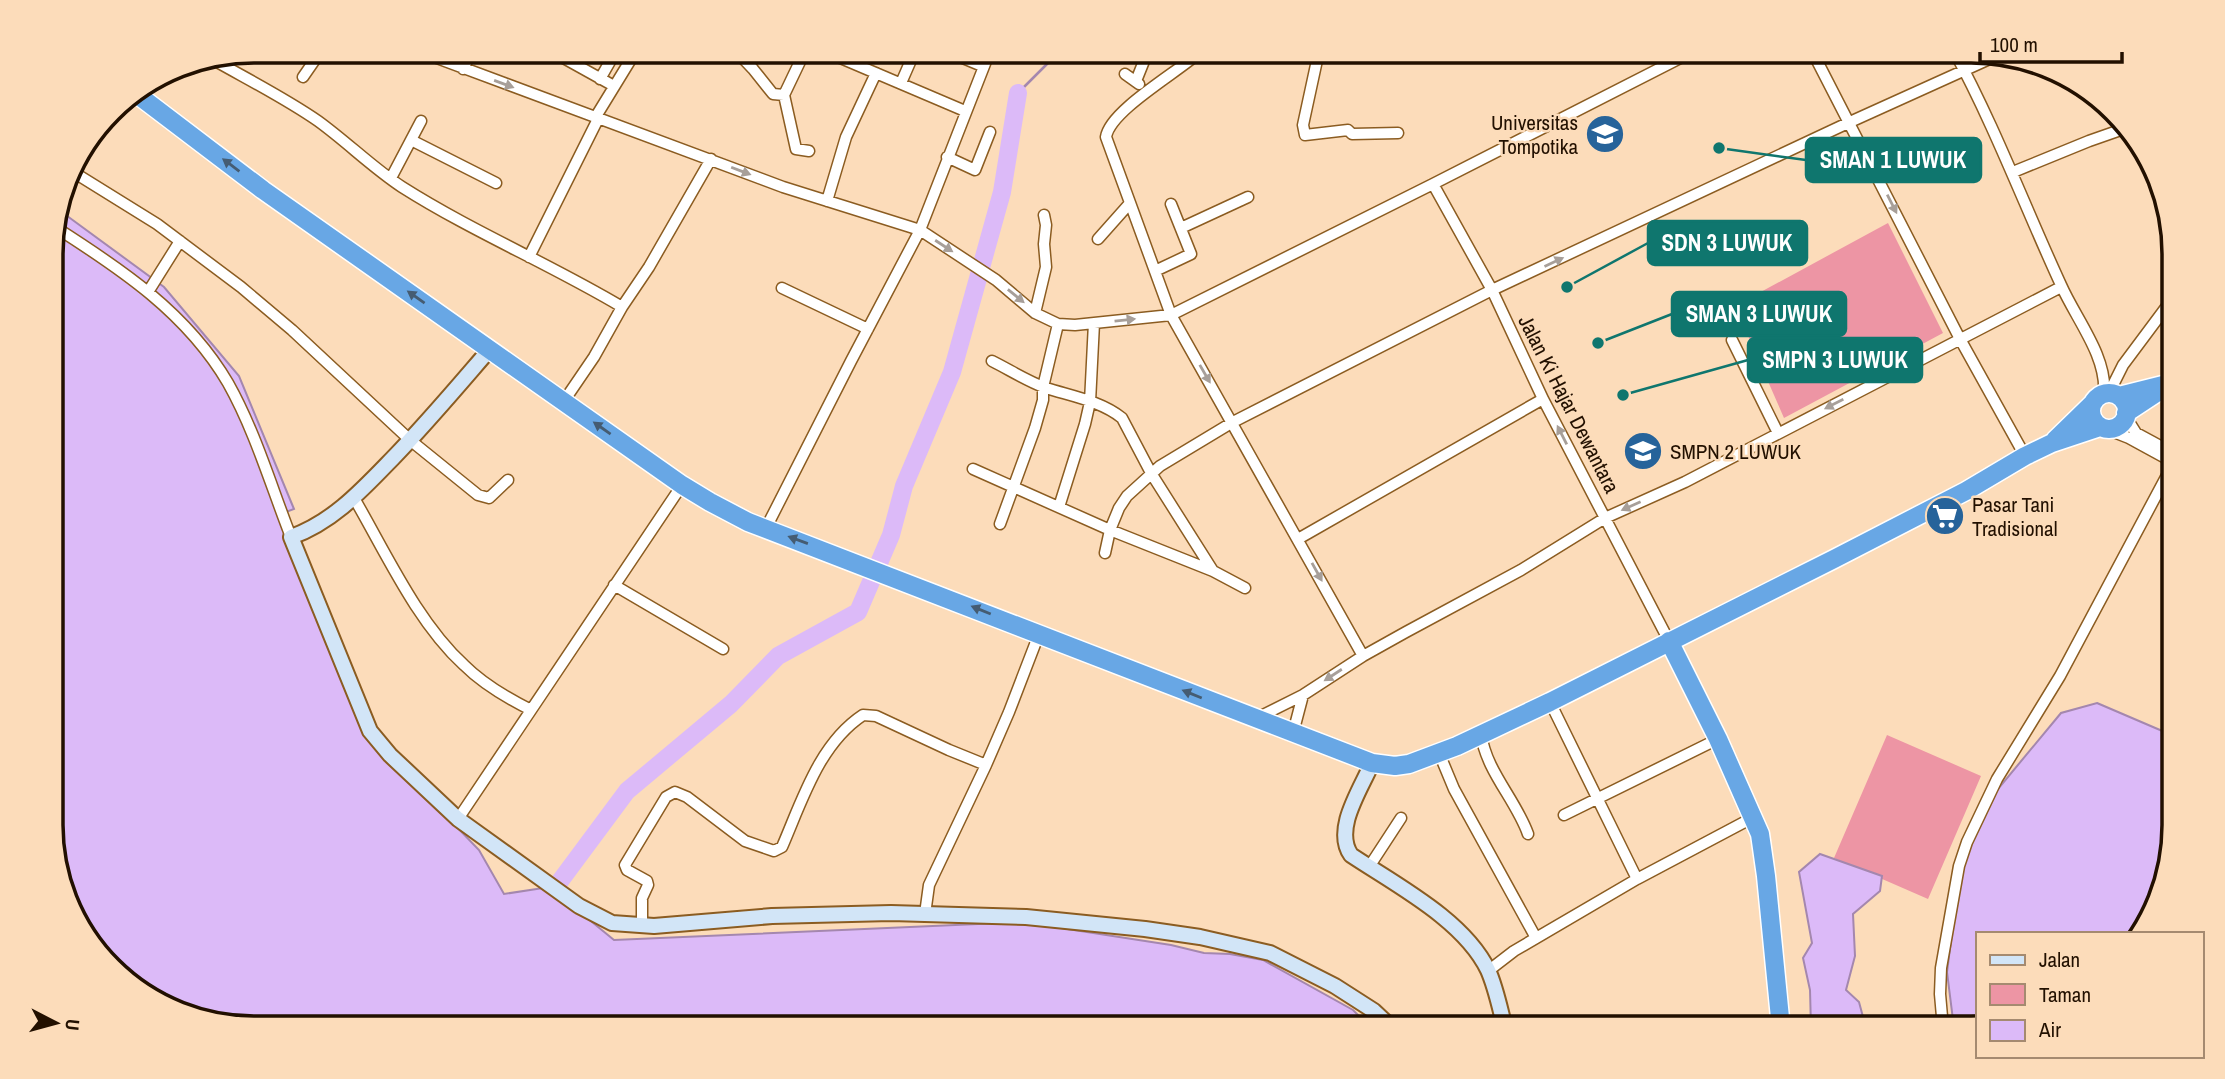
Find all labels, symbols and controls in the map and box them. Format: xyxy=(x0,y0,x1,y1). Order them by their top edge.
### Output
scale bar xyxy=(1980,21,2122,65)
text: 100 m xyxy=(1990,30,2038,59)
one-way arrow xyxy=(494,79,515,90)
place label: Universitas Tompotika xyxy=(1491,108,1578,161)
school or university icon: Universitas Tompotika xyxy=(1584,113,1626,155)
callout: SMAN 1 LUWUK xyxy=(1806,138,1981,182)
text: SMAN 1 LUWUK xyxy=(1820,144,1967,175)
one-way arrow xyxy=(221,158,240,172)
one-way arrow xyxy=(730,166,751,177)
one-way arrow xyxy=(1885,195,1897,215)
callout: SDN 3 LUWUK xyxy=(1648,221,1807,265)
text: SDN 3 LUWUK xyxy=(1662,227,1793,258)
one-way arrow xyxy=(935,239,953,253)
one-way arrow xyxy=(1544,256,1564,267)
one-way arrow xyxy=(1006,289,1024,304)
one-way arrow xyxy=(407,290,425,304)
callout: SMAN 3 LUWUK xyxy=(1672,292,1846,336)
text: SMAN 3 LUWUK xyxy=(1686,298,1833,329)
street label: Jalan Ki Hajar Dewantara xyxy=(1512,310,1627,498)
one-way arrow xyxy=(1114,314,1136,325)
callout: SMPN 3 LUWUK xyxy=(1748,338,1922,382)
text: SMPN 3 LUWUK xyxy=(1762,344,1908,375)
one-way arrow xyxy=(1199,365,1211,384)
one-way arrow xyxy=(1824,398,1844,410)
one-way arrow xyxy=(593,421,611,435)
one-way arrow xyxy=(1557,425,1568,445)
school or university icon: SMPN 2 LUWUK xyxy=(1622,430,1664,472)
place label: SMPN 2 LUWUK xyxy=(1670,437,1802,466)
place label: Pasar Tani Tradisional xyxy=(1972,490,2058,543)
supermarket icon: Pasar Tani Tradisional xyxy=(1924,495,1966,537)
one-way arrow xyxy=(1621,500,1641,512)
one-way arrow xyxy=(788,534,809,545)
one-way arrow xyxy=(1311,562,1323,582)
one-way arrow xyxy=(970,605,991,616)
one-way arrow xyxy=(1324,669,1343,682)
one-way arrow xyxy=(1182,689,1203,700)
legend xyxy=(1976,932,2204,1058)
text: Jalan xyxy=(2039,945,2080,974)
text: Taman xyxy=(2039,980,2091,1009)
north arrow xyxy=(21,988,91,1058)
text: Air xyxy=(2038,1015,2061,1044)
text: U xyxy=(59,1018,86,1032)

